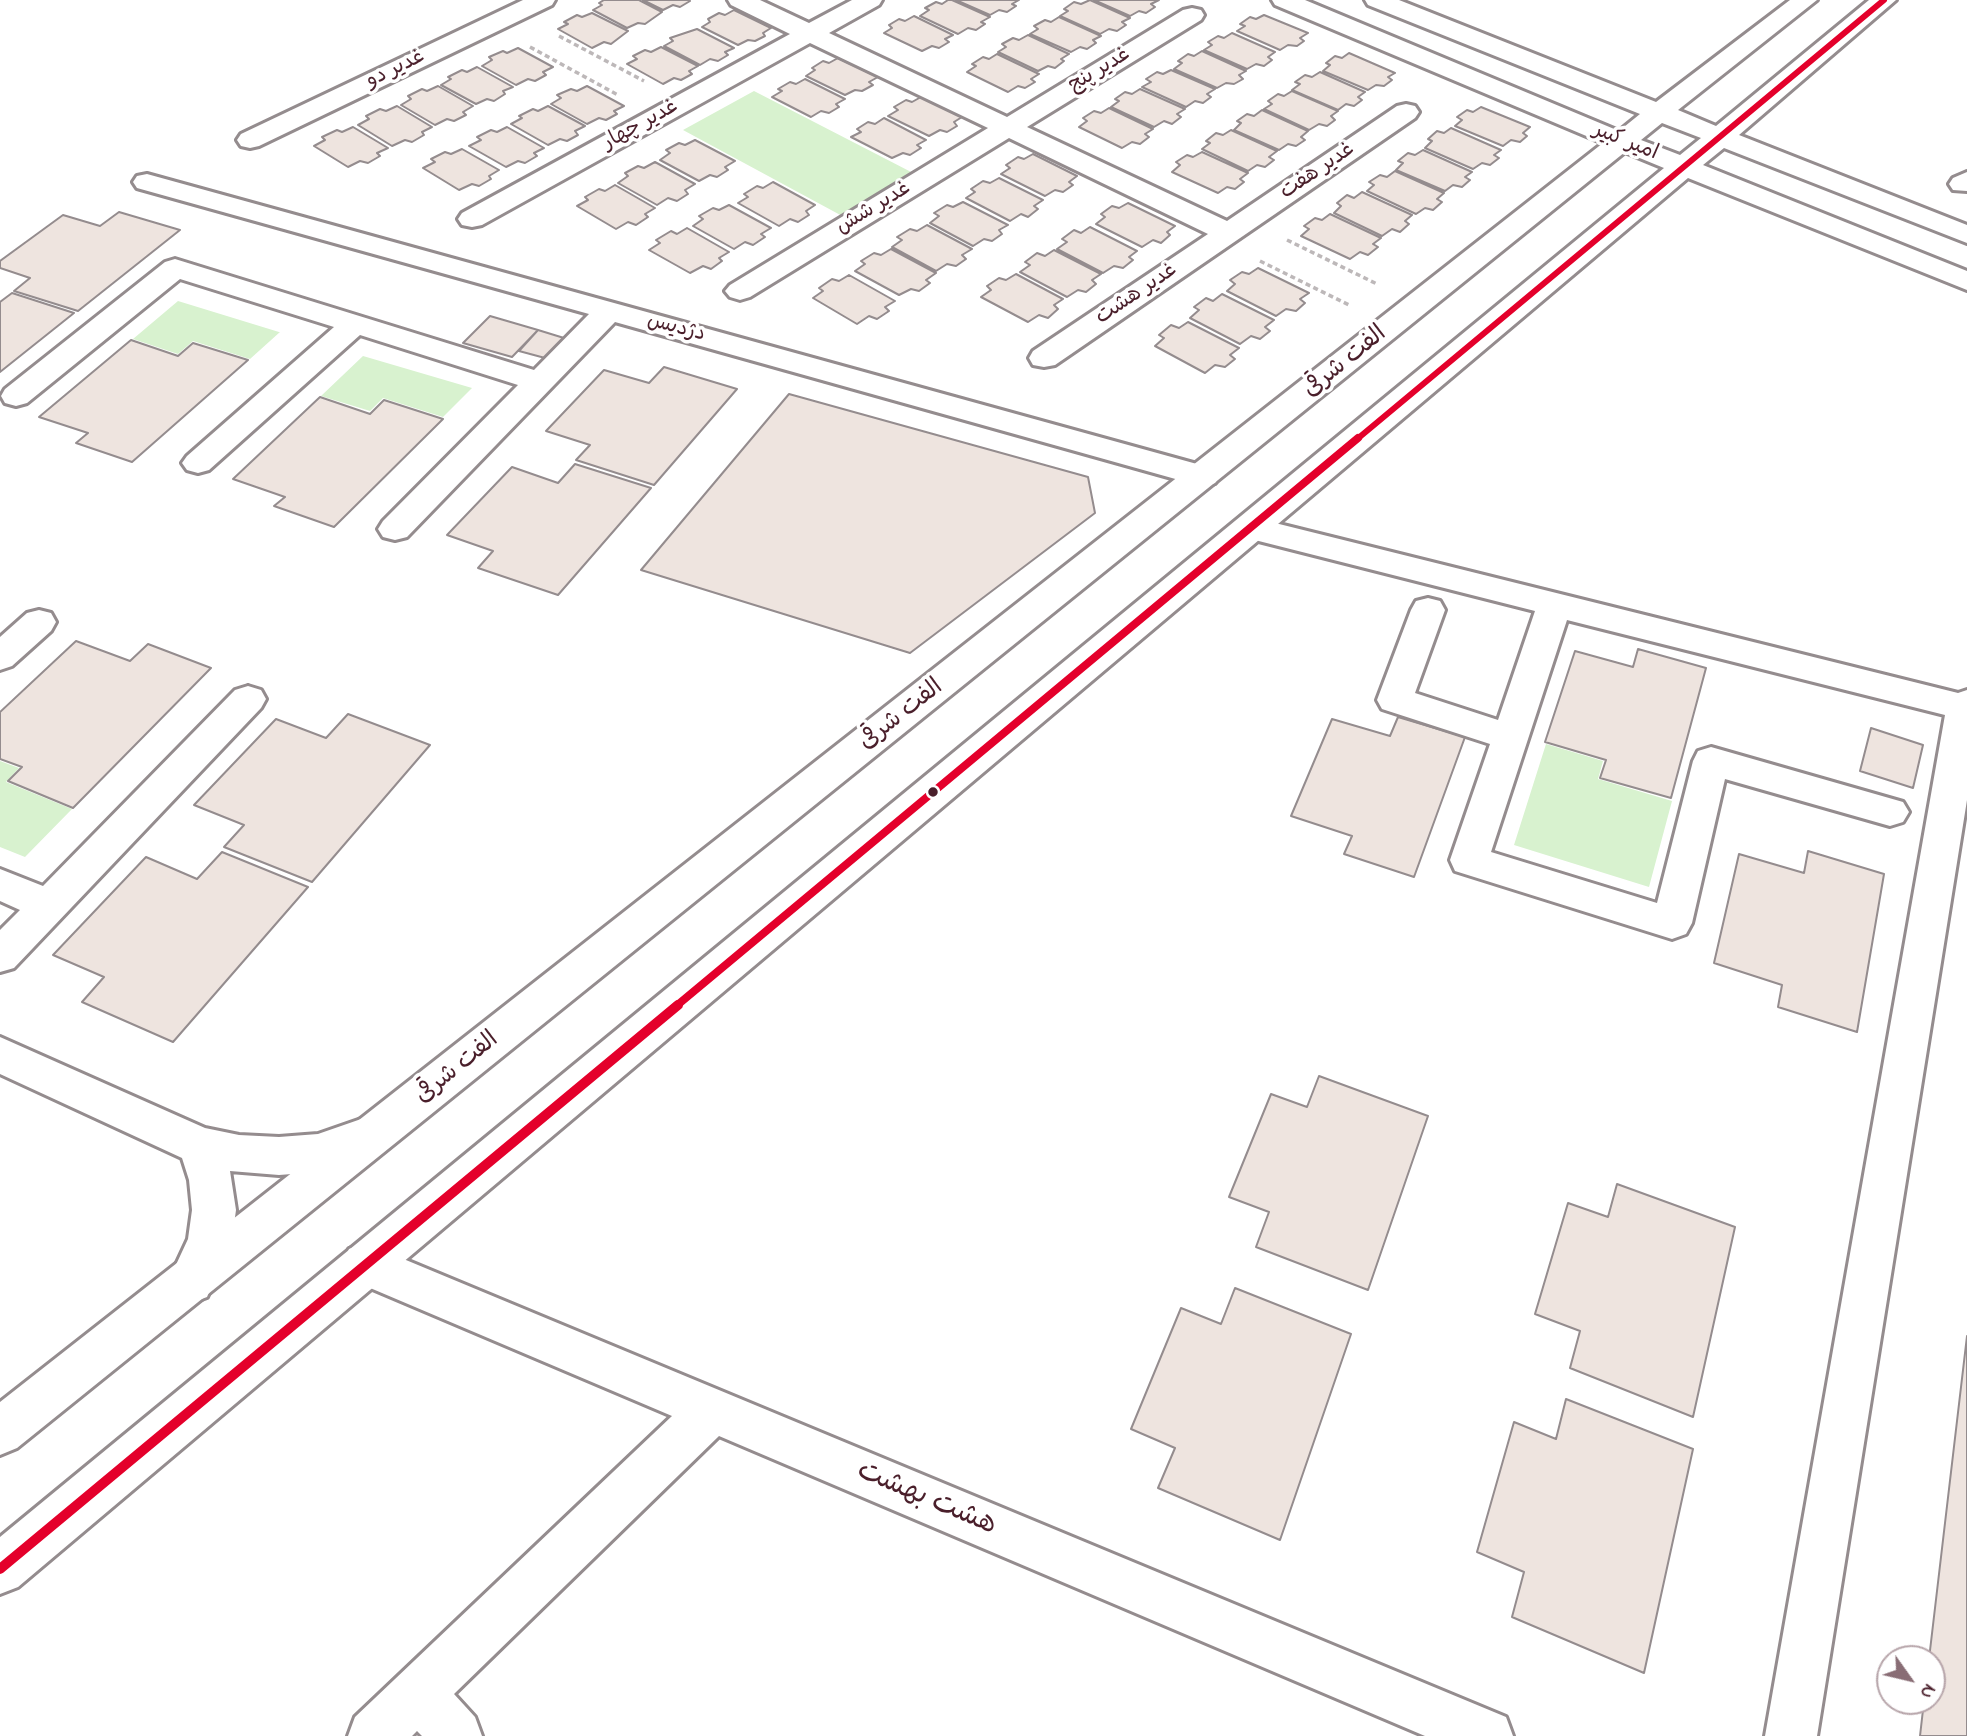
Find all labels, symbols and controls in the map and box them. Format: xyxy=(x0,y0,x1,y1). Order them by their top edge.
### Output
street label: غدیر پنج xyxy=(1065,43,1135,99)
street label: غدیر دو xyxy=(363,45,429,95)
street label: غدیر چهار xyxy=(599,95,683,157)
street label: امیر کبیر xyxy=(1589,119,1661,167)
street label: غدیر هفت xyxy=(1276,138,1360,206)
street label: غدیر شش xyxy=(832,177,916,241)
street label: غدیر هشت xyxy=(1092,259,1182,331)
street label: دژدیس xyxy=(644,309,708,349)
street label: الفت شرقی xyxy=(1299,321,1393,405)
street label: الفت شرقی xyxy=(854,674,950,758)
unlabelled marker xyxy=(926,785,940,799)
street label: الفت شرقی xyxy=(411,1027,505,1111)
street label: هشت بهشت xyxy=(851,1456,1001,1544)
north arrow xyxy=(1876,1645,1946,1715)
text: N xyxy=(1912,1678,1942,1704)

